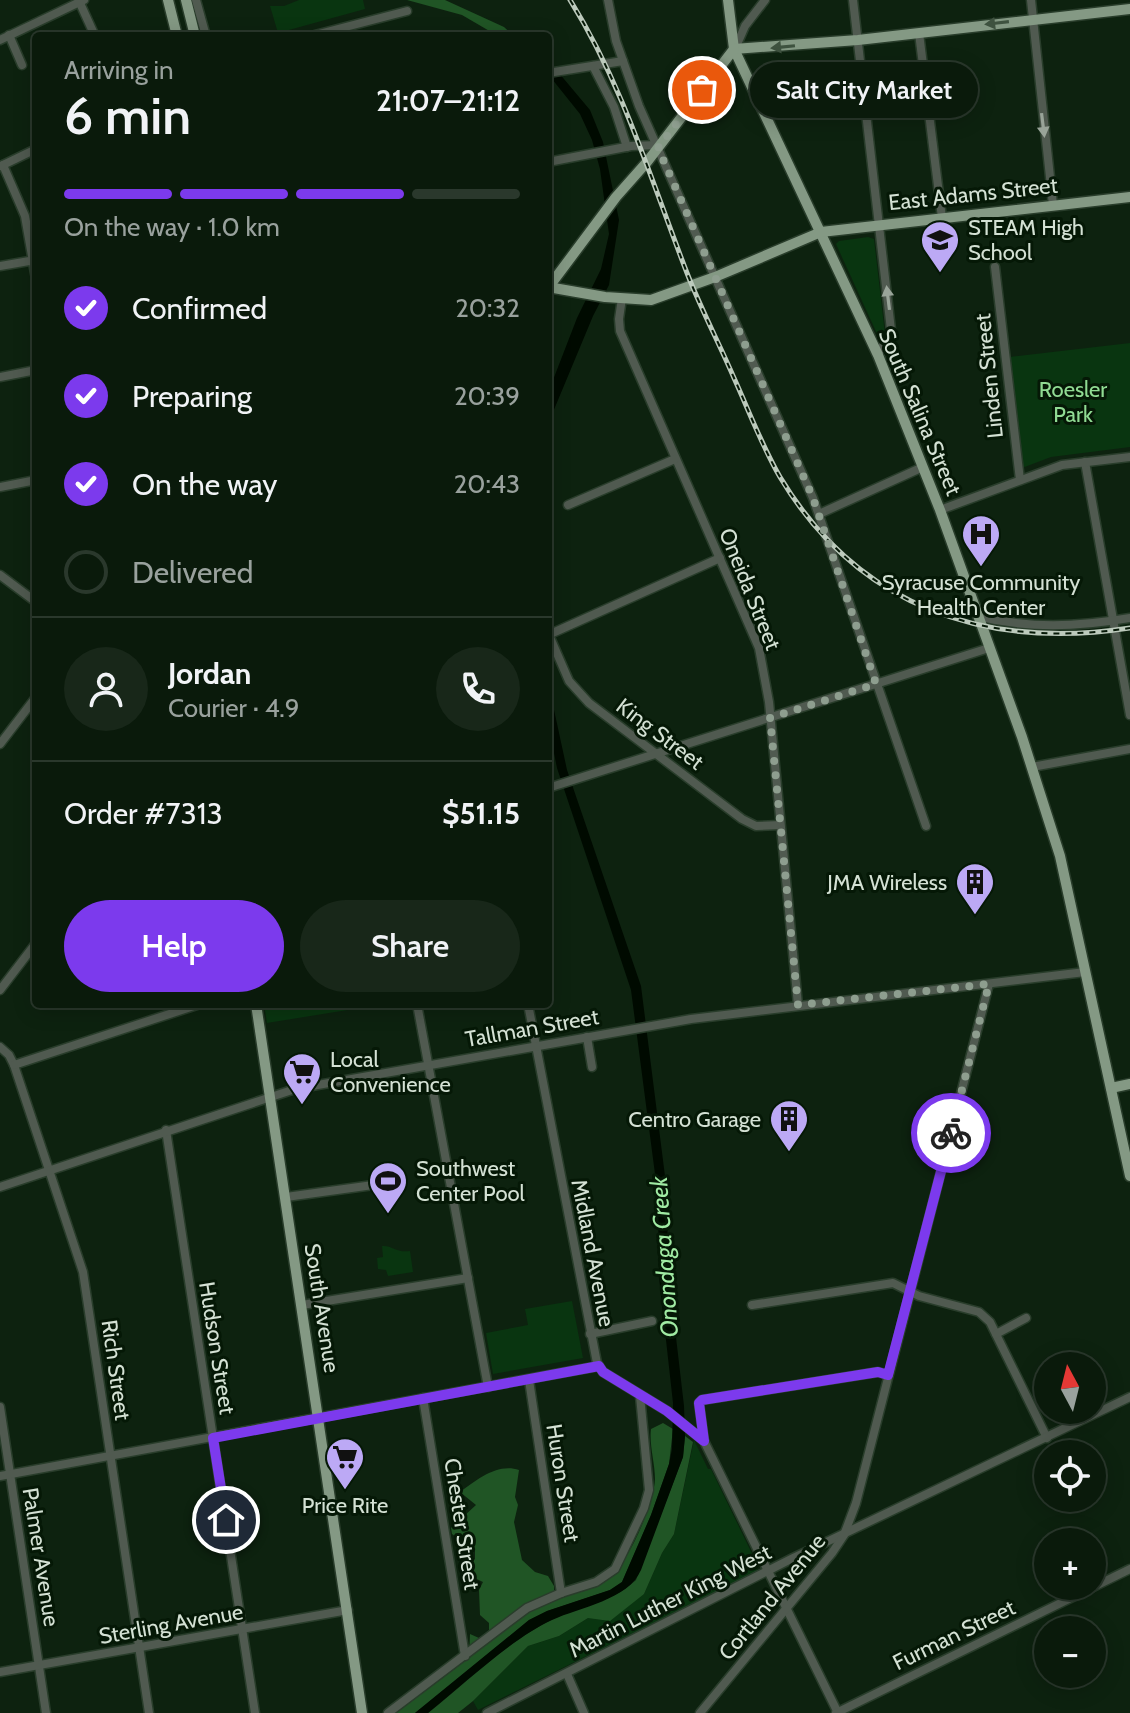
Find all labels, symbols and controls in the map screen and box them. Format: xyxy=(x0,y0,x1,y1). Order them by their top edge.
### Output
one-way arrow xyxy=(984,17,1009,30)
one-way arrow xyxy=(770,41,795,54)
text: Arriving in xyxy=(64,54,174,86)
pin xyxy=(668,56,736,124)
callout: Salt City Market xyxy=(750,62,978,118)
icon: bag xyxy=(680,68,724,112)
text: Salt City Market xyxy=(776,74,952,106)
text: 21:07–21:12 xyxy=(376,82,520,119)
text: 6 min xyxy=(64,84,191,147)
one-way arrow xyxy=(1037,113,1050,138)
street label: East Adams Street xyxy=(887,172,1060,216)
text: On the way · 1.0 km xyxy=(64,211,280,243)
place label: STEAM High School xyxy=(968,214,1084,266)
school or university icon: STEAM High School xyxy=(919,219,961,274)
one-way arrow xyxy=(881,285,894,310)
icon: check xyxy=(64,286,108,330)
text: Confirmed xyxy=(132,290,267,327)
text: 20:32 xyxy=(455,292,520,324)
street label: Linden Street xyxy=(969,312,1009,440)
street label: South Salina Street xyxy=(873,325,968,500)
icon: check xyxy=(64,374,108,418)
park label: Roesler Park xyxy=(1039,376,1107,428)
text: Preparing xyxy=(132,378,252,415)
text: 20:39 xyxy=(454,380,520,412)
icon: check xyxy=(64,462,108,506)
text: On the way xyxy=(132,466,277,503)
text: 20:43 xyxy=(454,468,520,500)
hospital icon: Syracuse Community Health Center xyxy=(960,513,1002,568)
street label: Oneida Street xyxy=(713,524,787,655)
text: Delivered xyxy=(132,554,253,591)
place label: Syracuse Community Health Center xyxy=(882,569,1080,621)
button: person xyxy=(64,647,148,731)
button: phone xyxy=(436,647,520,731)
text: Jordan xyxy=(168,655,251,692)
text: Courier · 4.9 xyxy=(168,692,300,724)
street label: King Street xyxy=(611,692,709,776)
text: Order #7313 xyxy=(64,795,223,832)
text: $51.15 xyxy=(442,795,520,832)
building icon: JMA Wireless xyxy=(954,861,996,916)
place label: JMA Wireless xyxy=(826,869,947,896)
button: Help xyxy=(64,900,284,992)
button: Share xyxy=(300,900,520,992)
street label: Tallman Street xyxy=(463,1003,601,1053)
place label: Local Convenience xyxy=(330,1046,451,1098)
supermarket icon: Local Convenience xyxy=(281,1051,323,1106)
courier xyxy=(911,1093,991,1173)
building icon: Centro Garage xyxy=(768,1098,810,1153)
place label: Centro Garage xyxy=(628,1106,761,1133)
icon: bike xyxy=(929,1111,973,1155)
place label: Southwest Center Pool xyxy=(416,1155,526,1207)
sports icon: Southwest Center Pool xyxy=(367,1160,409,1215)
water label: Onondaga Creek xyxy=(644,1175,684,1338)
street label: Midland Avenue xyxy=(565,1177,621,1329)
street label: South Avenue xyxy=(298,1241,346,1375)
street label: Hudson Street xyxy=(193,1280,241,1417)
street label: Rich Street xyxy=(96,1318,136,1423)
north arrow xyxy=(1034,1352,1106,1424)
map controls xyxy=(1034,1352,1106,1688)
street label: Huron Street xyxy=(540,1422,586,1545)
supermarket icon: Price Rite xyxy=(324,1436,366,1491)
button: locate xyxy=(1034,1440,1106,1512)
street label: Chester Street xyxy=(438,1456,486,1592)
street label: Palmer Avenue xyxy=(17,1486,65,1628)
pin xyxy=(192,1486,260,1554)
place label: Price Rite xyxy=(302,1492,388,1519)
icon: home xyxy=(204,1498,248,1542)
street label: Cortland Avenue xyxy=(713,1528,831,1666)
button: + xyxy=(1034,1528,1106,1600)
street label: Martin Luther King West xyxy=(564,1538,776,1664)
street label: Furman Street xyxy=(888,1594,1020,1676)
street label: Sterling Avenue xyxy=(97,1598,245,1650)
button: − xyxy=(1034,1616,1106,1688)

